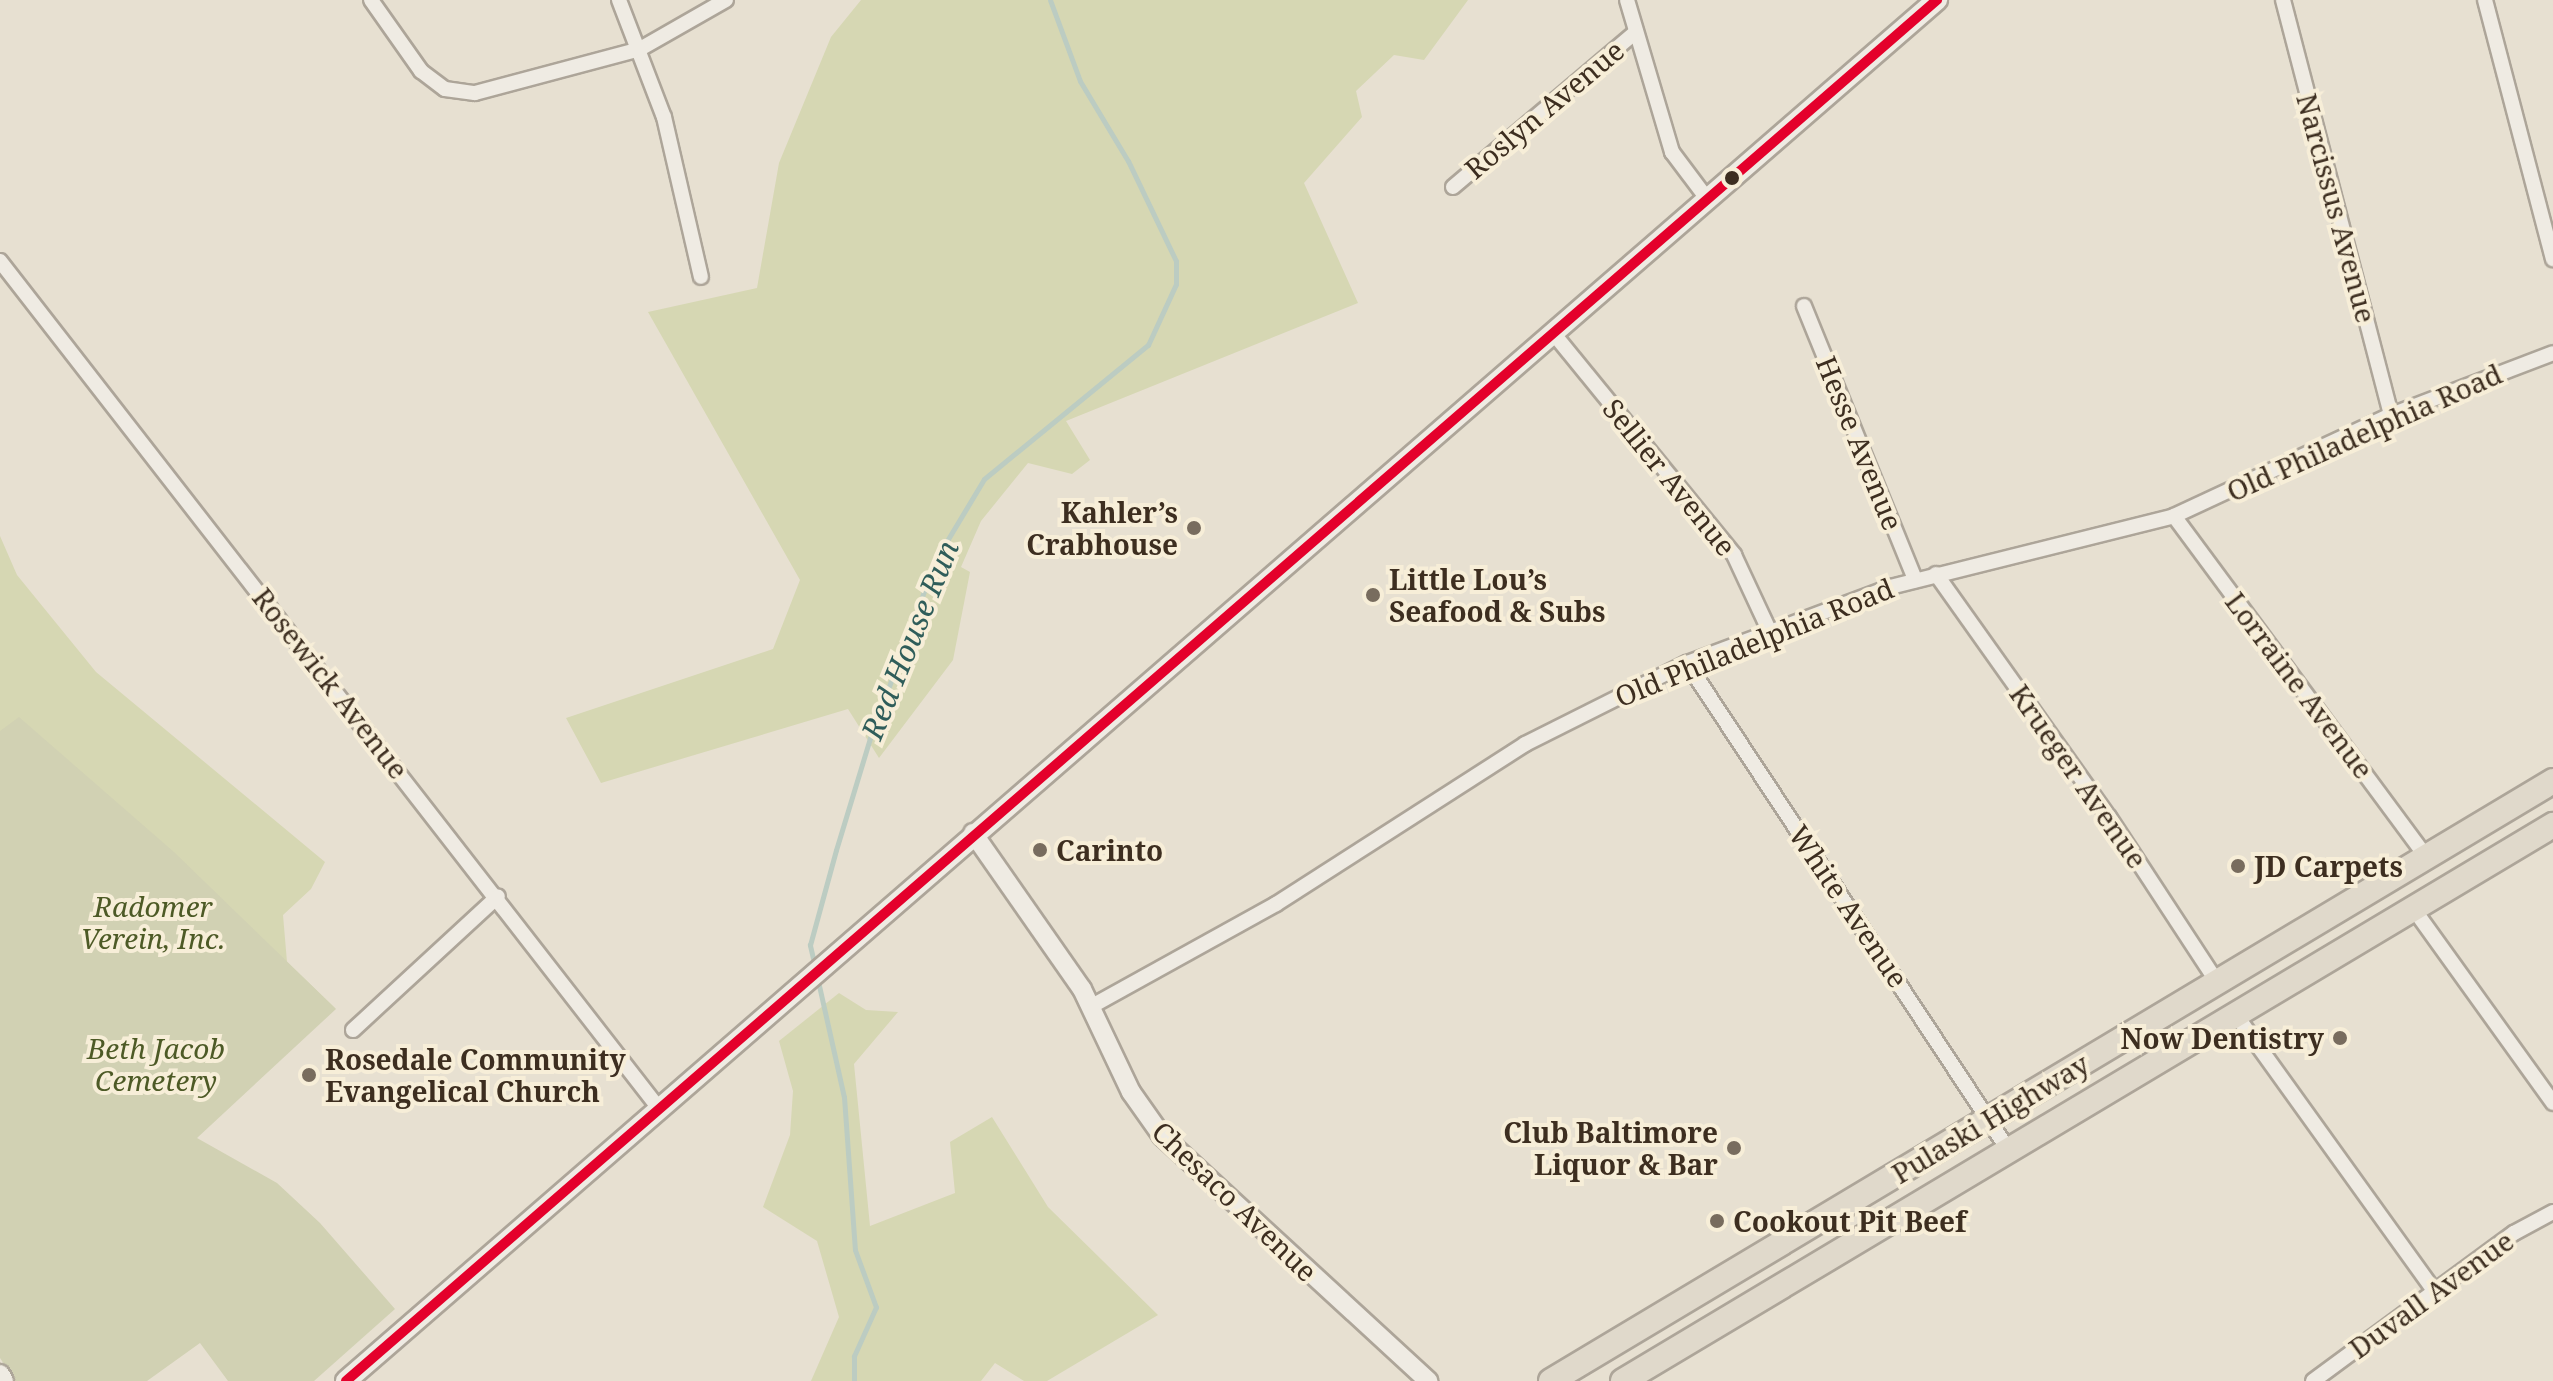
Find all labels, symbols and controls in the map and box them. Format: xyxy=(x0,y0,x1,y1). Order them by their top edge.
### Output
street label: Roslyn Avenue xyxy=(1458,33,1630,185)
street label: Narcissus Avenue xyxy=(2290,90,2384,326)
unlabelled marker xyxy=(1724,170,1740,186)
street label: Hesse Avenue xyxy=(1810,351,1910,535)
street label: Old Philadelphia Road xyxy=(2221,356,2507,508)
street label: Sellier Avenue xyxy=(1597,392,1743,562)
place label: Kahler’s Crabhouse xyxy=(1026,495,1178,561)
marker: Kahler’s Crabhouse xyxy=(1185,519,1203,537)
water label: Red House Run xyxy=(854,535,966,745)
place label: Little Lou’s Seafood & Subs xyxy=(1389,562,1605,628)
street label: Old Philadelphia Road xyxy=(1610,571,1898,713)
street label: Rosewick Avenue xyxy=(246,581,416,785)
street label: Lorraine Avenue xyxy=(2219,585,2381,785)
marker: Little Lou’s Seafood & Subs xyxy=(1364,586,1382,604)
street label: Krueger Avenue xyxy=(2003,678,2155,874)
street label: White Avenue xyxy=(1782,819,1916,993)
place label: Carinto xyxy=(1056,833,1163,867)
marker: Carinto xyxy=(1031,841,1049,859)
place label: JD Carpets xyxy=(2254,849,2403,883)
marker: JD Carpets xyxy=(2229,857,2247,875)
park label: Radomer Verein, Inc. xyxy=(81,889,225,955)
place label: Now Dentistry xyxy=(2120,1021,2324,1055)
marker: Now Dentistry xyxy=(2331,1029,2349,1047)
park label: Beth Jacob Cemetery xyxy=(87,1031,225,1097)
place label: Rosedale Community Evangelical Church xyxy=(325,1042,626,1108)
street label: Pulaski Highway xyxy=(1886,1046,2094,1190)
marker: Rosedale Community Evangelical Church xyxy=(300,1066,318,1084)
street label: Chesaco Avenue xyxy=(1146,1114,1324,1288)
place label: Club Baltimore Liquor & Bar xyxy=(1503,1115,1718,1181)
marker: Club Baltimore Liquor & Bar xyxy=(1725,1139,1743,1157)
place label: Cookout Pit Beef xyxy=(1733,1204,1966,1238)
marker: Cookout Pit Beef xyxy=(1708,1212,1726,1230)
street label: Duvall Avenue xyxy=(2342,1223,2520,1365)

